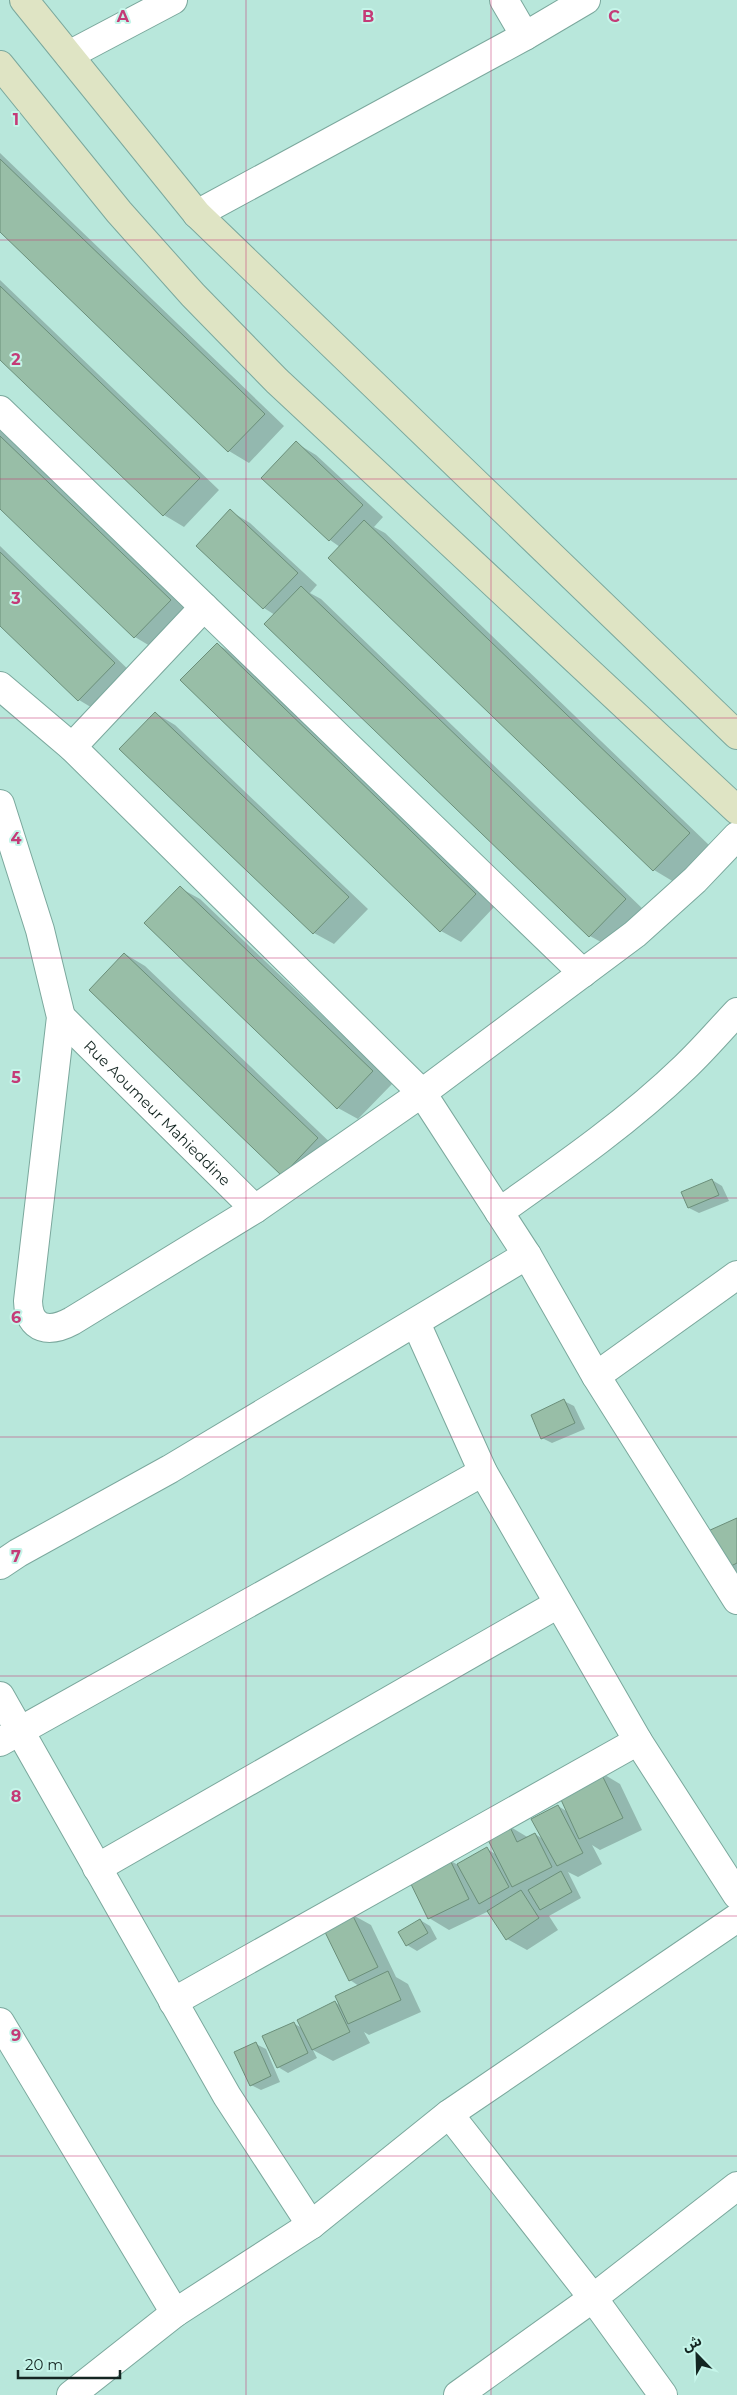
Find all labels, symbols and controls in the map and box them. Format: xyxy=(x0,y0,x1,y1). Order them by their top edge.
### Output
text: A xyxy=(116,7,130,26)
text: B xyxy=(362,7,374,26)
text: C xyxy=(608,7,620,26)
text: 1 xyxy=(13,110,19,129)
text: 2 xyxy=(11,350,21,369)
text: 3 xyxy=(10,589,21,608)
text: 4 xyxy=(10,829,22,848)
street label: Rue Aoumeur Mahieddine xyxy=(80,1036,235,1189)
text: 5 xyxy=(11,1068,21,1087)
text: 6 xyxy=(11,1308,21,1327)
text: 7 xyxy=(11,1547,21,1566)
text: 8 xyxy=(11,1787,21,1806)
text: 9 xyxy=(11,2026,21,2045)
north arrow xyxy=(672,2330,722,2380)
text: ش xyxy=(680,2331,704,2355)
scale bar xyxy=(18,2348,120,2380)
text: 20 m xyxy=(25,2355,63,2374)

